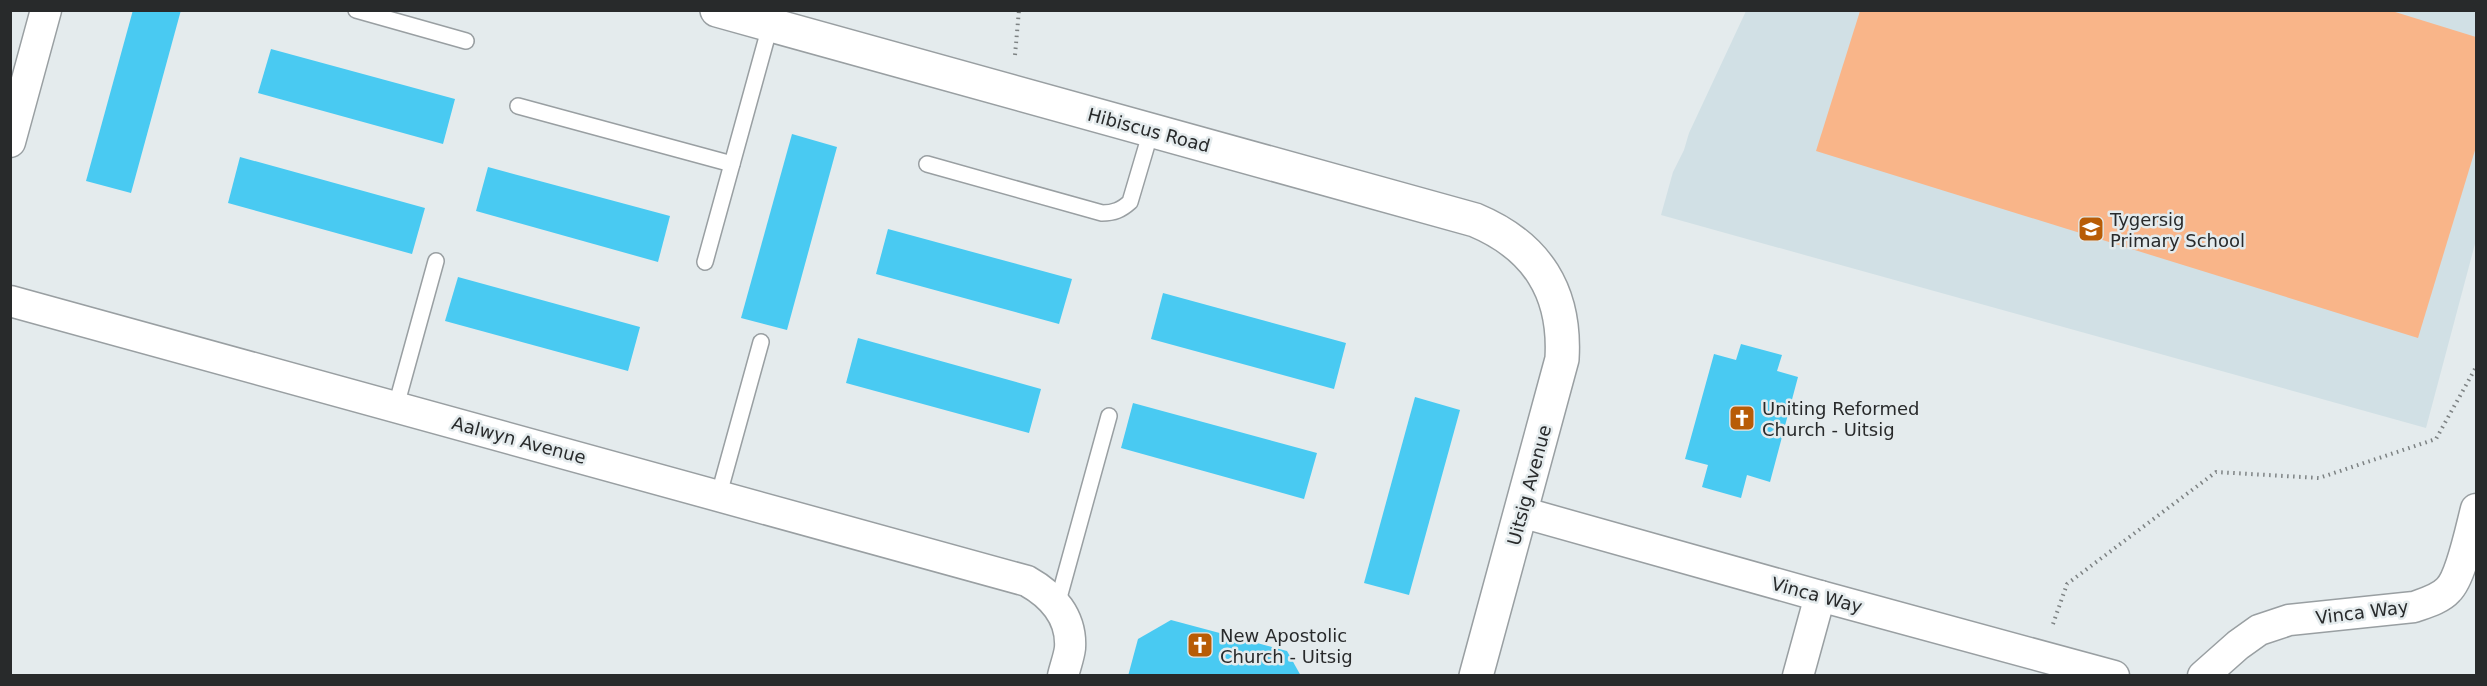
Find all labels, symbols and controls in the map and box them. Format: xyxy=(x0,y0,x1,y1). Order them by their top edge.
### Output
street label: Hibiscus Road xyxy=(1085,104,1213,156)
place label: Tygersig Primary School xyxy=(2109,209,2245,251)
school or university icon: Tygersig Primary School xyxy=(2076,214,2106,244)
place label: Uniting Reformed Church - Uitsig xyxy=(1762,398,1919,440)
church icon: Uniting Reformed Church - Uitsig xyxy=(1727,403,1757,433)
street label: Aalwyn Avenue xyxy=(450,412,588,468)
street label: Uitsig Avenue xyxy=(1503,423,1555,547)
street label: Vinca Way xyxy=(1769,573,1865,617)
street label: Vinca Way xyxy=(2314,596,2410,628)
place label: New Apostolic Church - Uitsig xyxy=(1220,625,1353,667)
church icon: New Apostolic Church - Uitsig xyxy=(1185,630,1215,660)

